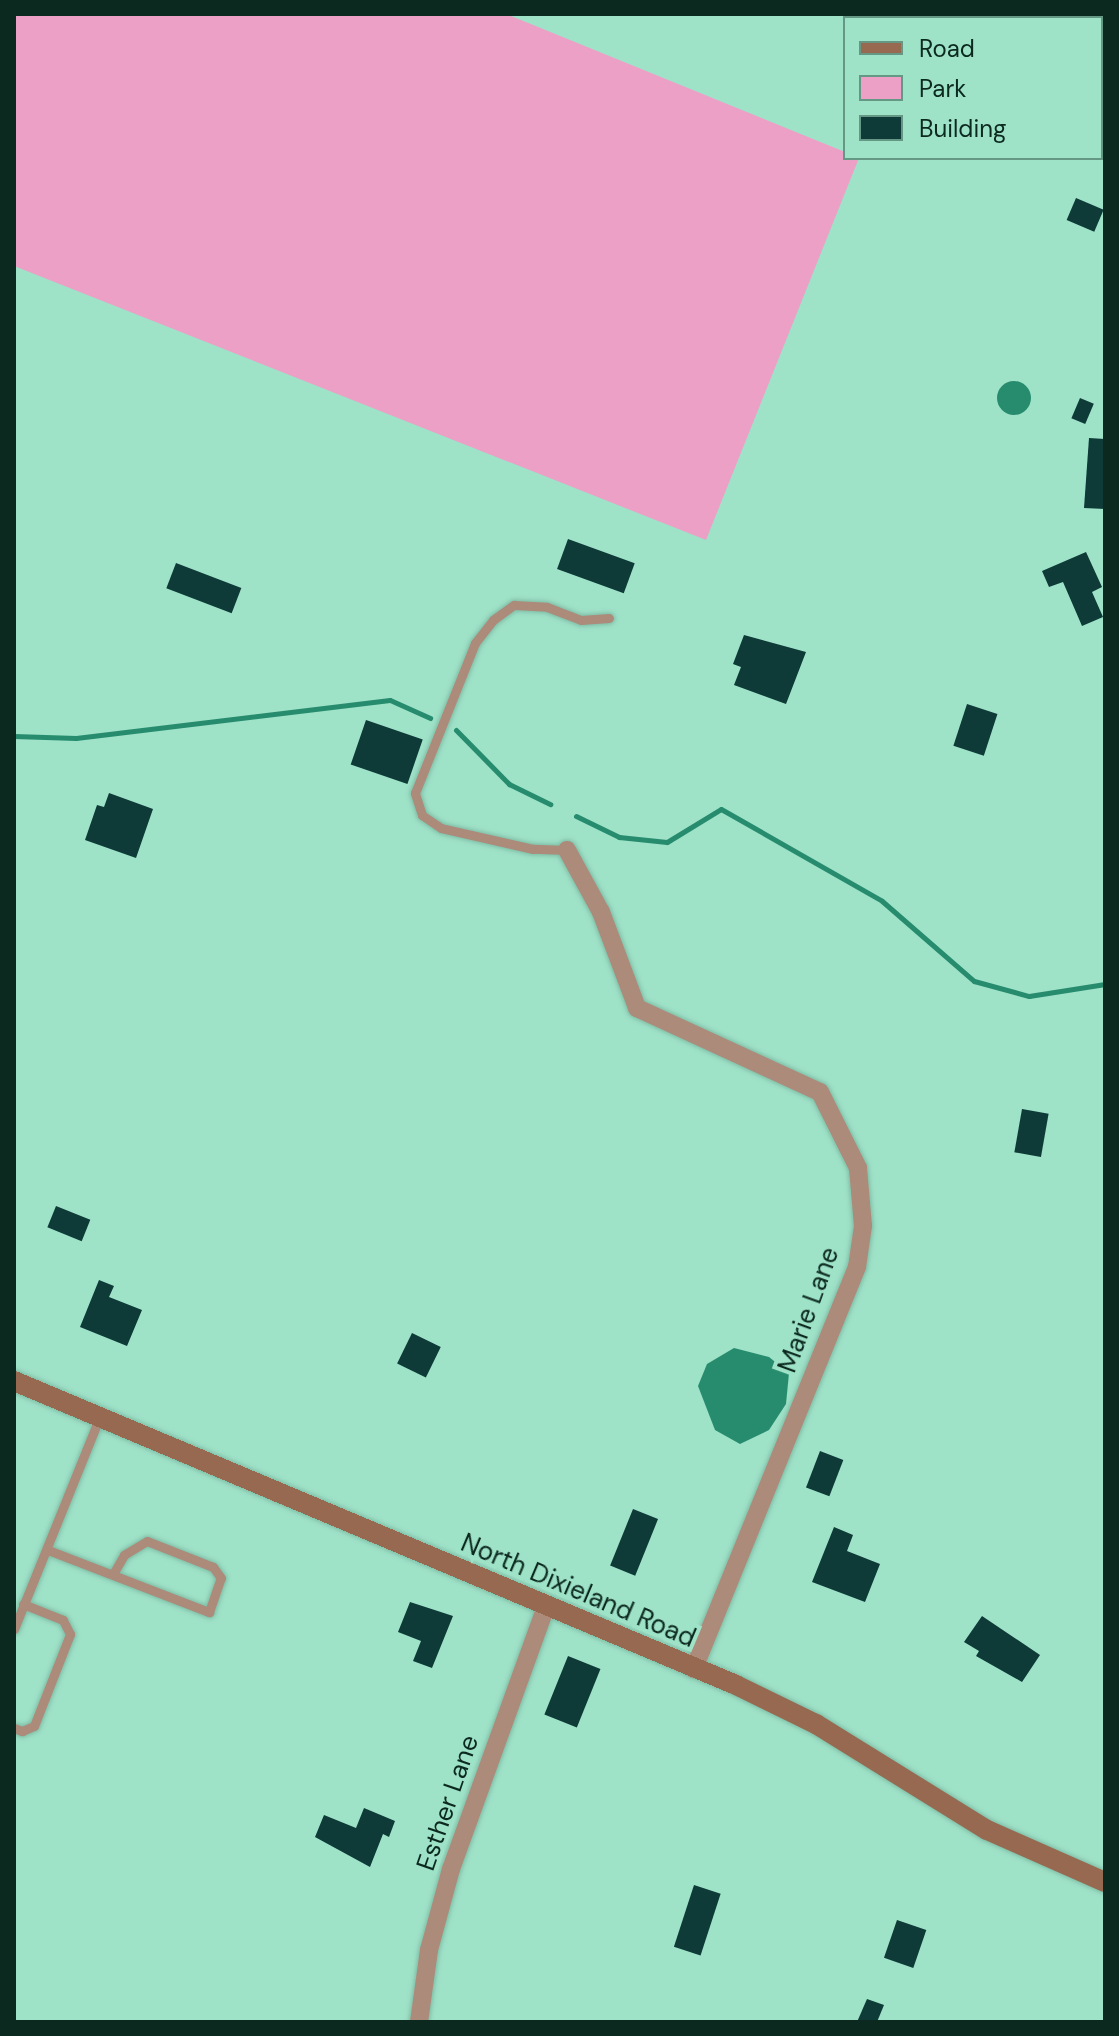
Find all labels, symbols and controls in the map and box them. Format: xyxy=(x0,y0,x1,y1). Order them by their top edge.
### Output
legend xyxy=(843,16,1103,160)
text: Road xyxy=(919,33,975,64)
text: Park xyxy=(919,73,966,104)
text: Building xyxy=(919,113,1006,144)
street label: Marie Lane xyxy=(772,1243,846,1377)
street label: North Dixieland Road xyxy=(456,1527,700,1655)
street label: Esther Lane xyxy=(410,1731,486,1875)

